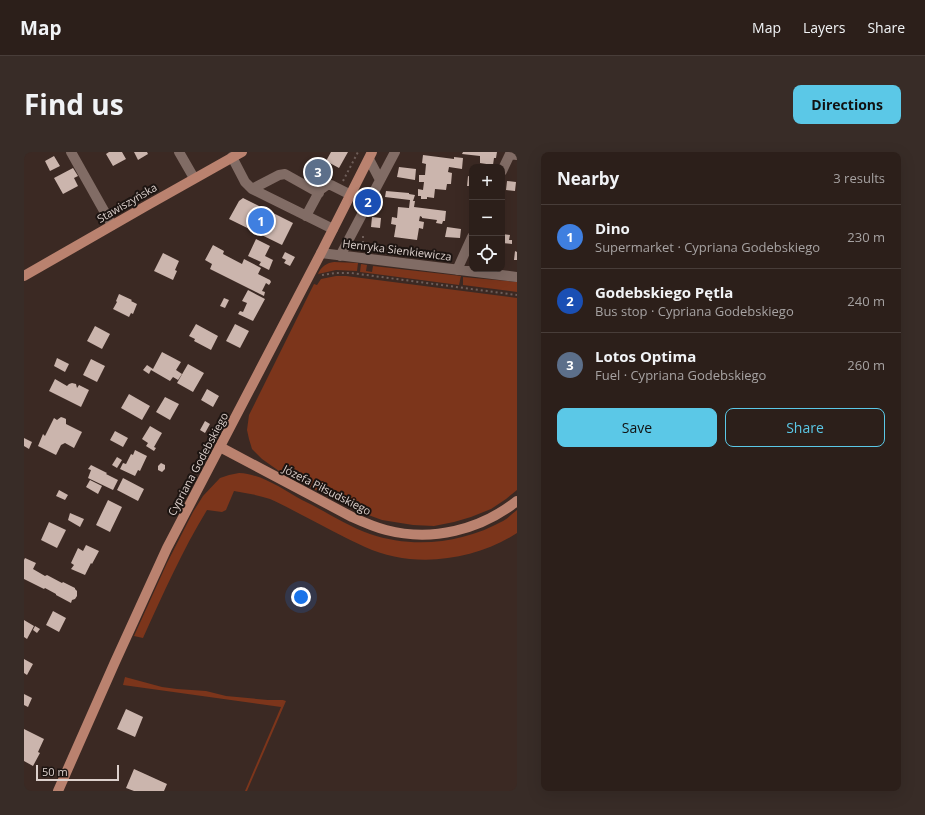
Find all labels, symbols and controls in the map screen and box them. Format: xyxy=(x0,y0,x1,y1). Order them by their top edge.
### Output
text: Map xyxy=(20,15,61,41)
text: Map xyxy=(752,18,781,37)
text: Layers xyxy=(803,18,845,37)
text: Share xyxy=(867,18,905,37)
text: Find us xyxy=(24,85,124,123)
button: Directions xyxy=(793,85,901,124)
pin: 3 xyxy=(305,157,331,187)
map controls xyxy=(469,164,505,272)
button: + xyxy=(469,164,505,200)
text: Nearby xyxy=(557,167,619,190)
text: 3 results xyxy=(833,169,885,187)
street label: Stawiszyńska xyxy=(94,179,160,226)
pin: 2 xyxy=(355,187,381,217)
button: − xyxy=(469,200,505,236)
pin: 1 xyxy=(248,206,274,236)
text: Dino xyxy=(595,218,630,238)
text: 1 xyxy=(566,228,574,246)
text: 230 m xyxy=(847,228,885,246)
street label: Henryka Sienkiewicza xyxy=(342,235,453,264)
button: locate xyxy=(469,236,505,272)
text: Supermarket · Cypriana Godebskiego xyxy=(595,238,820,256)
text: Godebskiego Pętla xyxy=(595,282,733,302)
text: 2 xyxy=(566,292,574,310)
text: 240 m xyxy=(847,292,885,310)
text: Bus stop · Cypriana Godebskiego xyxy=(595,302,794,320)
text: Lotos Optima xyxy=(595,346,696,366)
text: 3 xyxy=(566,356,574,374)
text: 260 m xyxy=(847,356,885,374)
text: Fuel · Cypriana Godebskiego xyxy=(595,366,766,384)
button: Save xyxy=(557,408,717,447)
button: Share xyxy=(725,408,885,447)
street label: Cypriana Godebskiego xyxy=(164,409,231,518)
street label: Józefa Piłsudskiego xyxy=(280,460,374,518)
your location xyxy=(291,587,311,607)
scale bar xyxy=(36,763,119,782)
text: 50 m xyxy=(42,764,68,779)

